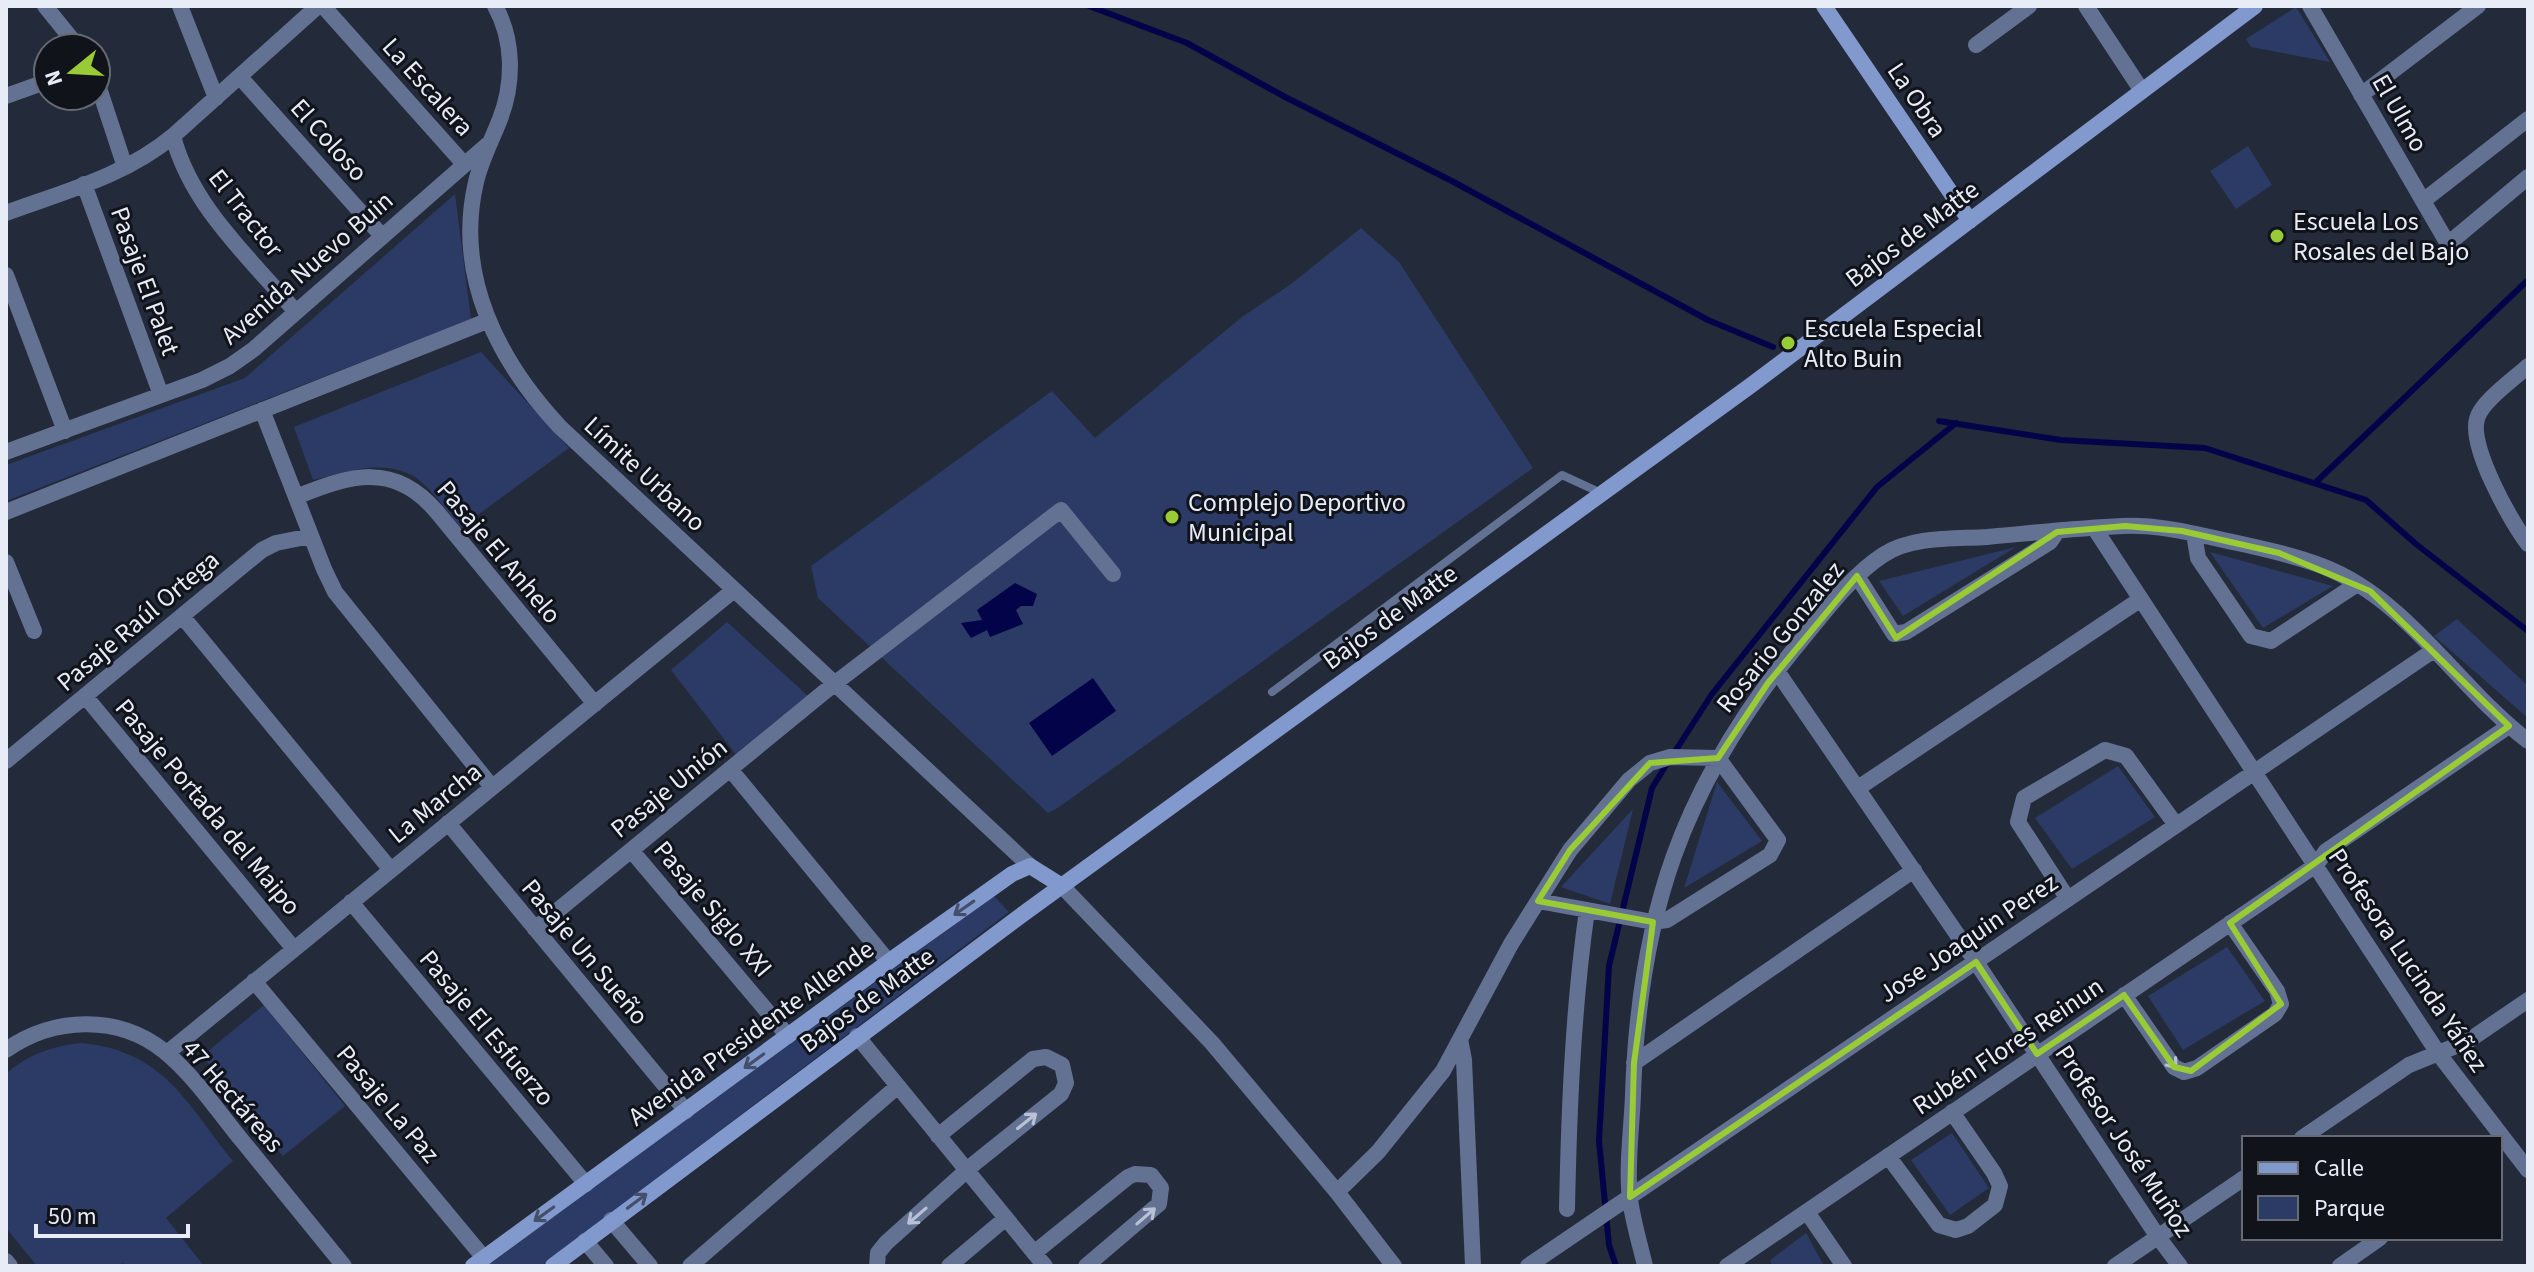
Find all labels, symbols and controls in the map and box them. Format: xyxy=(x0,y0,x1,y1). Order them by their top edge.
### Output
street label: La Escalera xyxy=(374,30,482,144)
north arrow xyxy=(32,32,112,112)
street label: La Obra xyxy=(1878,55,1956,145)
text: N xyxy=(36,66,71,90)
street label: El Ulmo xyxy=(2363,67,2437,159)
street label: El Coloso xyxy=(282,90,376,190)
street label: El Tractor xyxy=(200,161,293,266)
street label: Bajos de Matte xyxy=(1837,171,1987,297)
street label: Avenida Nuevo Buin xyxy=(213,183,401,353)
street label: Pasaje El Palet xyxy=(101,202,189,361)
place label: Escuela Los Rosales del Bajo xyxy=(2293,203,2469,270)
marker: Escuela Los Rosales del Bajo xyxy=(2268,227,2286,245)
place label: Escuela Especial Alto Buin xyxy=(1804,310,1982,377)
marker: Escuela Especial Alto Buin xyxy=(1779,334,1797,352)
street label: Límite Urbano xyxy=(576,408,714,540)
street label: Pasaje El Anhelo xyxy=(428,472,570,632)
place label: Complejo Deportivo Municipal xyxy=(1188,484,1406,551)
marker: Complejo Deportivo Municipal xyxy=(1163,508,1181,526)
street label: Pasaje Raúl Ortega xyxy=(49,542,227,700)
street label: Rosario Gonzalez xyxy=(1707,553,1853,721)
street label: Bajos de Matte xyxy=(1315,555,1465,679)
street label: Pasaje Portada del Maipo xyxy=(106,691,310,923)
street label: Pasaje Unión xyxy=(603,729,735,847)
street label: La Marcha xyxy=(380,754,490,852)
street label: Pasaje Siglo XXI xyxy=(645,833,781,985)
street label: Profesora Lucinda Yáñez xyxy=(2319,841,2497,1079)
street label: Jose Joaquin Perez xyxy=(1871,864,2065,1012)
street label: Pasaje Un Sueño xyxy=(513,871,657,1033)
one-way arrow xyxy=(954,900,976,916)
street label: Avenida Presidente Allende xyxy=(620,931,882,1135)
street label: Bajos de Matte xyxy=(792,938,942,1062)
street label: Pasaje El Esfuerzo xyxy=(411,942,563,1114)
street label: Rubén Flores Reinun xyxy=(1905,968,2111,1124)
street label: 47 Hectáreas xyxy=(173,1031,293,1161)
street label: Pasaje La Paz xyxy=(328,1037,448,1171)
street label: Profesor José Muñoz xyxy=(2046,1038,2202,1244)
one-way arrow xyxy=(2161,1048,2178,1069)
one-way arrow xyxy=(744,1053,766,1069)
one-way arrow xyxy=(1016,1113,1037,1130)
legend xyxy=(2242,1136,2502,1240)
text: Calle xyxy=(2314,1151,2364,1186)
scale bar xyxy=(36,1188,188,1238)
text: Parque xyxy=(2314,1191,2385,1226)
one-way arrow xyxy=(626,1193,647,1210)
text: 50 m xyxy=(48,1199,97,1234)
one-way arrow xyxy=(534,1206,556,1222)
one-way arrow xyxy=(907,1207,928,1225)
one-way arrow xyxy=(1135,1208,1155,1226)

